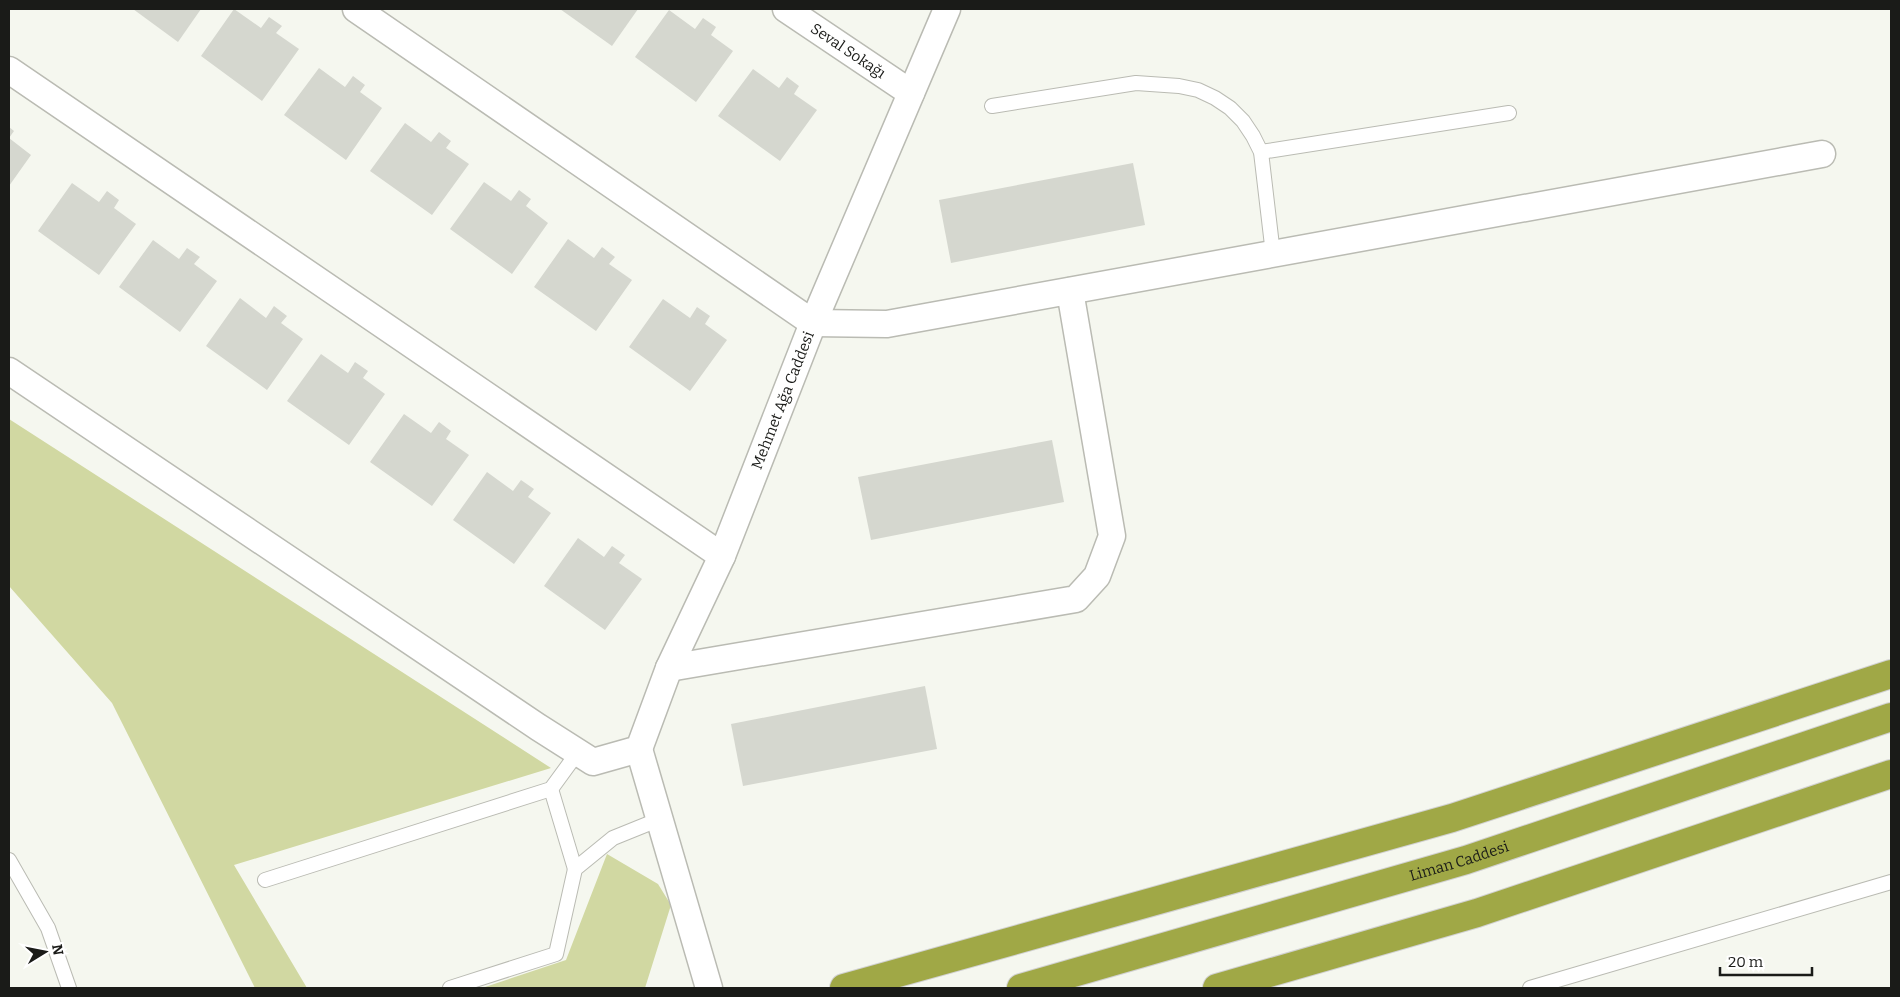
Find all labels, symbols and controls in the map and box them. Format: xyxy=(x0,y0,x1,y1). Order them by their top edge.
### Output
street label: Seval Sokağı xyxy=(807,19,890,83)
street label: Mehmet Ağa Caddesi xyxy=(748,328,818,472)
street label: Liman Caddesi xyxy=(1407,837,1511,885)
north arrow xyxy=(20,927,70,977)
text: N xyxy=(48,943,67,957)
scale bar xyxy=(1720,944,1812,976)
text: 20 m xyxy=(1728,953,1764,971)

